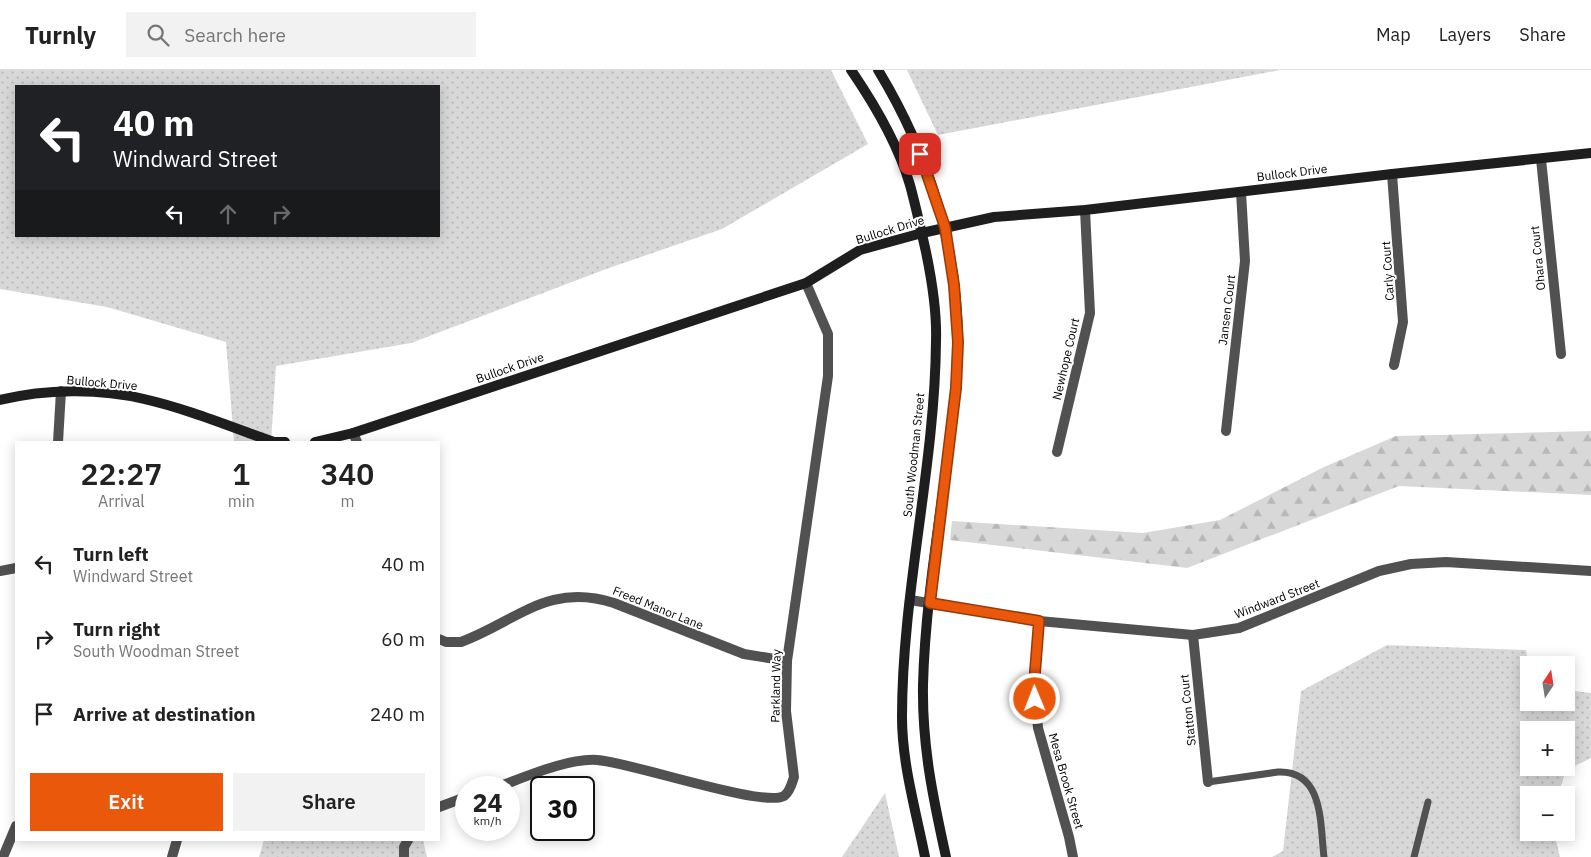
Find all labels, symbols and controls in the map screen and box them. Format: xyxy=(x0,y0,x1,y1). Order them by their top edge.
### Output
search box xyxy=(126,12,476,57)
text: Turnly xyxy=(25,19,96,51)
icon: search xyxy=(144,21,172,49)
text: Search here xyxy=(184,23,286,47)
text: Map xyxy=(1376,23,1411,46)
text: Layers xyxy=(1439,23,1491,46)
text: Share xyxy=(1519,23,1566,46)
text: 40 m xyxy=(113,100,195,146)
icon: left xyxy=(30,105,95,170)
pin xyxy=(899,133,941,175)
icon: arrive xyxy=(906,140,934,168)
text: Windward Street xyxy=(113,144,278,173)
street label: Bullock Drive xyxy=(1256,161,1328,184)
icon: left xyxy=(161,200,189,228)
icon: ahead xyxy=(214,200,242,228)
icon: right xyxy=(267,200,295,228)
street label: Bullock Drive xyxy=(854,212,926,247)
street label: Ohara Court xyxy=(1527,225,1548,291)
street label: Carly Court xyxy=(1378,241,1397,301)
street label: Jansen Court xyxy=(1215,274,1238,346)
street label: Newhope Court xyxy=(1049,316,1082,401)
street label: Bullock Drive xyxy=(474,349,546,386)
street label: Bullock Drive xyxy=(66,372,138,393)
street label: South Woodman Street xyxy=(900,392,927,518)
text: 22:27 xyxy=(81,454,162,493)
text: 1 xyxy=(232,454,250,493)
text: 340 xyxy=(320,454,374,493)
text: Arrival xyxy=(98,491,145,511)
text: min xyxy=(228,491,255,511)
text: m xyxy=(340,491,354,511)
text: Turn left xyxy=(73,542,149,566)
icon: left xyxy=(30,550,58,578)
text: 40 m xyxy=(381,552,425,576)
text: Windward Street xyxy=(73,566,193,586)
street label: Windward Street xyxy=(1232,575,1322,622)
street label: Freed Manor Lane xyxy=(611,583,706,633)
text: Turn right xyxy=(73,617,160,641)
icon: right xyxy=(30,625,58,653)
text: 60 m xyxy=(381,627,425,651)
text: South Woodman Street xyxy=(73,641,239,661)
street label: Parkland Way xyxy=(767,649,784,723)
north arrow xyxy=(1520,656,1575,711)
map controls xyxy=(1520,656,1575,841)
position arrow xyxy=(1008,672,1060,724)
street label: Statton Court xyxy=(1176,674,1199,747)
icon: arrive xyxy=(30,700,58,728)
text: Arrive at destination xyxy=(73,702,256,726)
text: 240 m xyxy=(370,702,425,726)
button: + xyxy=(1520,721,1575,776)
street label: Mesa Brook Street xyxy=(1046,731,1087,831)
button: Exit xyxy=(30,773,223,831)
button: Share xyxy=(233,773,425,831)
speed limit sign: 30 xyxy=(530,776,595,841)
text: 24 xyxy=(472,786,503,819)
button: − xyxy=(1520,786,1575,841)
text: km/h xyxy=(473,813,502,828)

